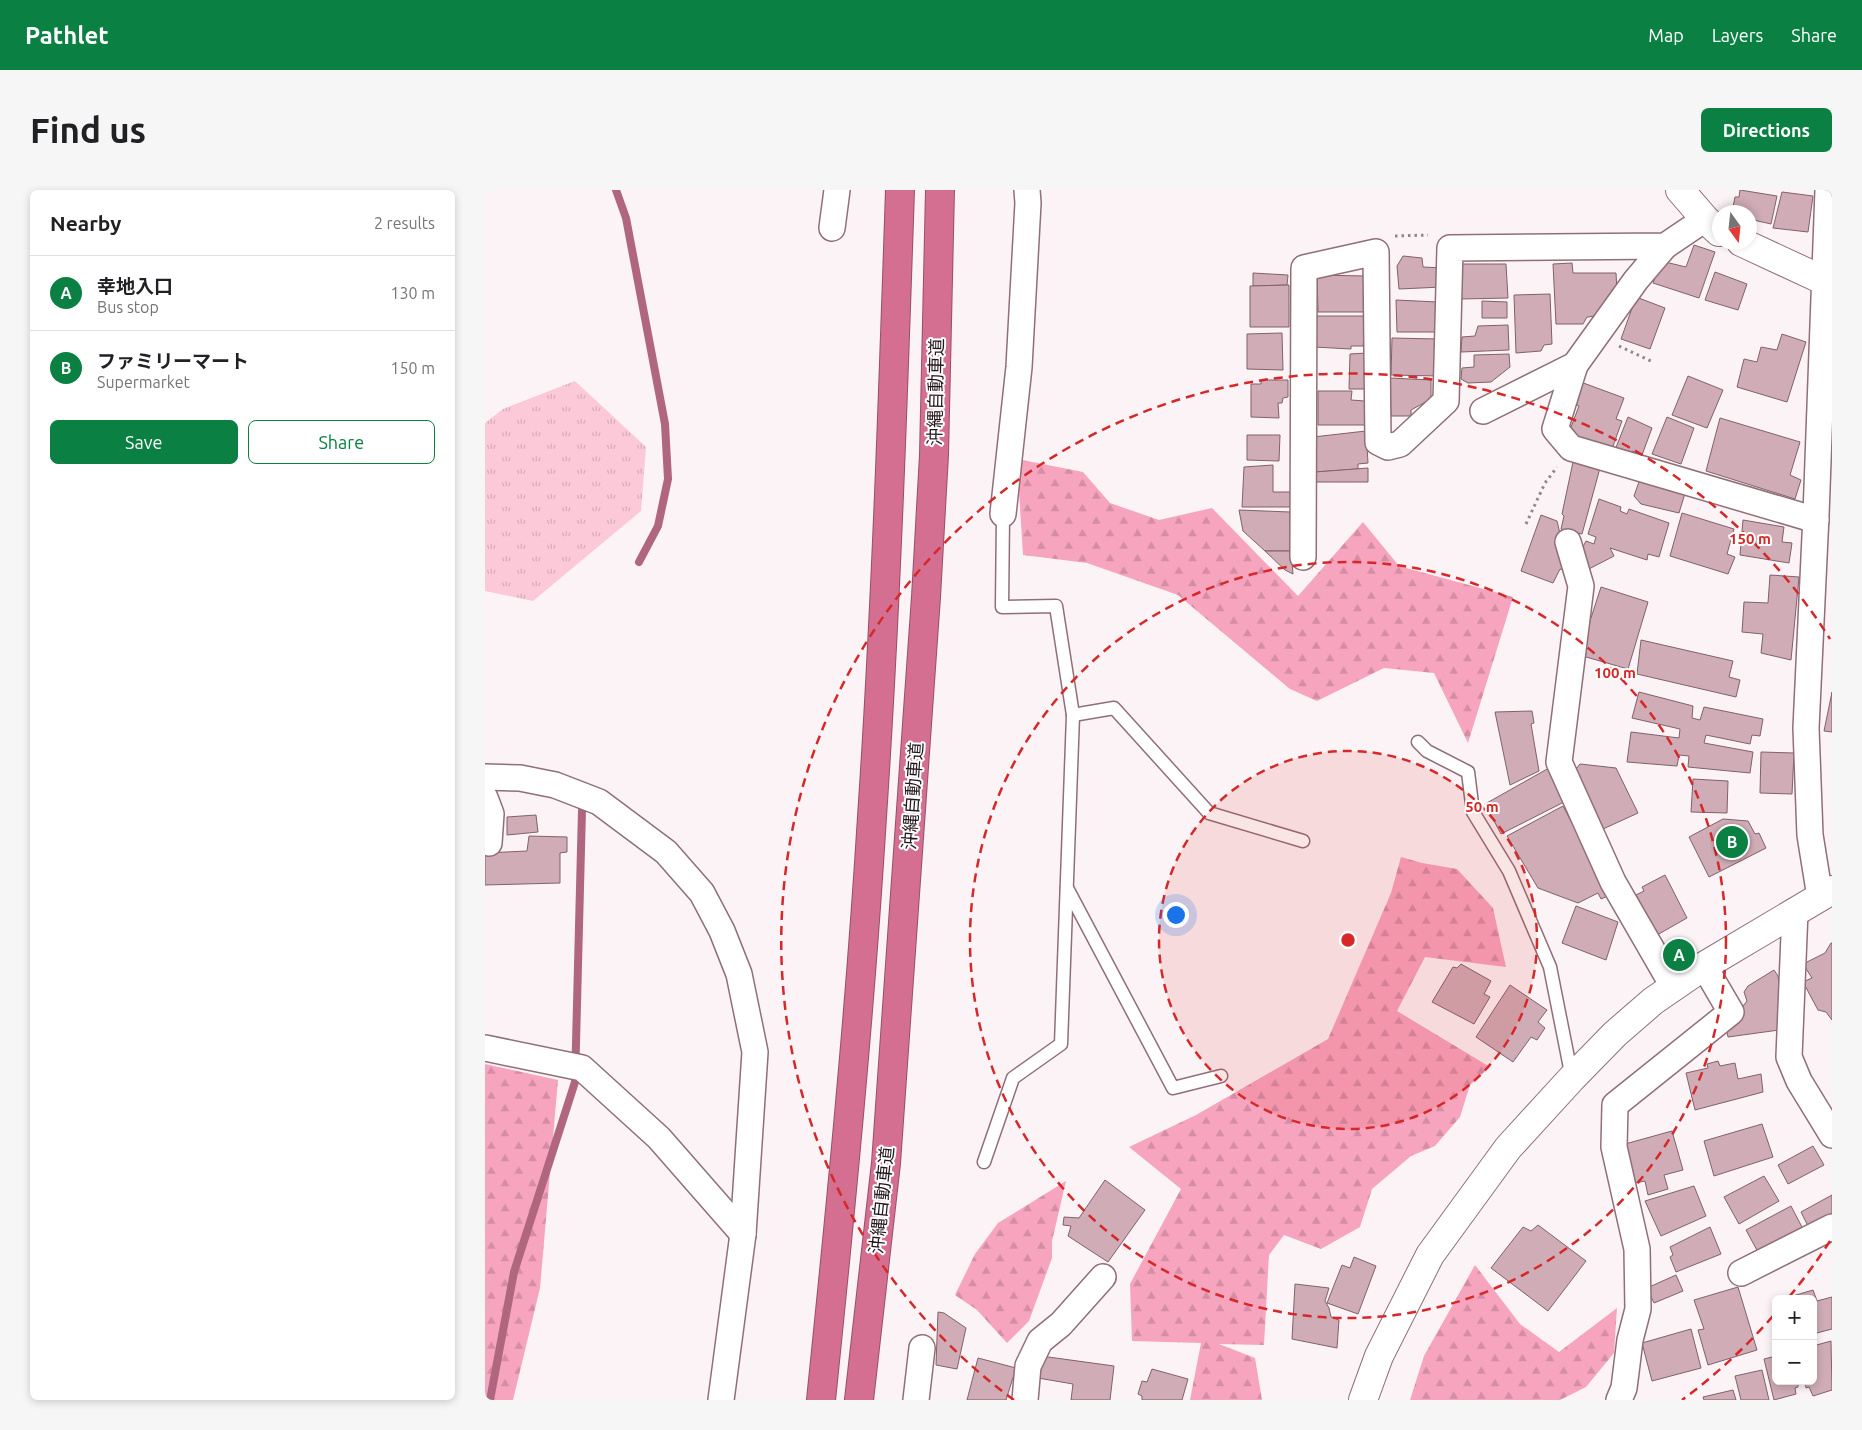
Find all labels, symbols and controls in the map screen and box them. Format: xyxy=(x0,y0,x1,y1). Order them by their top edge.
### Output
text: Pathlet xyxy=(25,22,109,49)
text: Map xyxy=(1648,25,1684,45)
text: Layers xyxy=(1712,25,1763,45)
text: Share xyxy=(1791,25,1837,45)
button: Directions xyxy=(1701,108,1832,152)
text: Find us xyxy=(30,110,146,150)
north arrow xyxy=(1712,205,1757,250)
text: Nearby xyxy=(50,211,121,235)
text: 2 results xyxy=(374,214,435,232)
text: 幸地入口 xyxy=(97,275,173,297)
text: A xyxy=(60,284,72,302)
text: 130 m xyxy=(390,284,435,302)
text: Bus stop xyxy=(97,298,159,316)
street label: 沖縄自動車道 xyxy=(924,338,946,446)
text: ファミリーマート xyxy=(97,350,249,372)
text: B xyxy=(61,359,71,377)
text: 150 m xyxy=(390,359,435,377)
text: Supermarket xyxy=(97,373,190,391)
button: Save xyxy=(50,420,238,464)
button: Share xyxy=(248,420,435,464)
text: 150 m xyxy=(1729,530,1771,547)
text: 100 m xyxy=(1594,664,1636,681)
street label: 沖縄自動車道 xyxy=(898,741,926,851)
text: 50 m xyxy=(1465,798,1499,815)
pin: B xyxy=(1716,823,1748,861)
your location xyxy=(1163,902,1189,928)
centre of rings xyxy=(1339,931,1357,949)
pin: A xyxy=(1663,936,1695,974)
street label: 沖縄自動車道 xyxy=(865,1145,897,1255)
map controls xyxy=(1772,1295,1817,1385)
button: + xyxy=(1772,1295,1817,1340)
button: − xyxy=(1772,1340,1817,1385)

